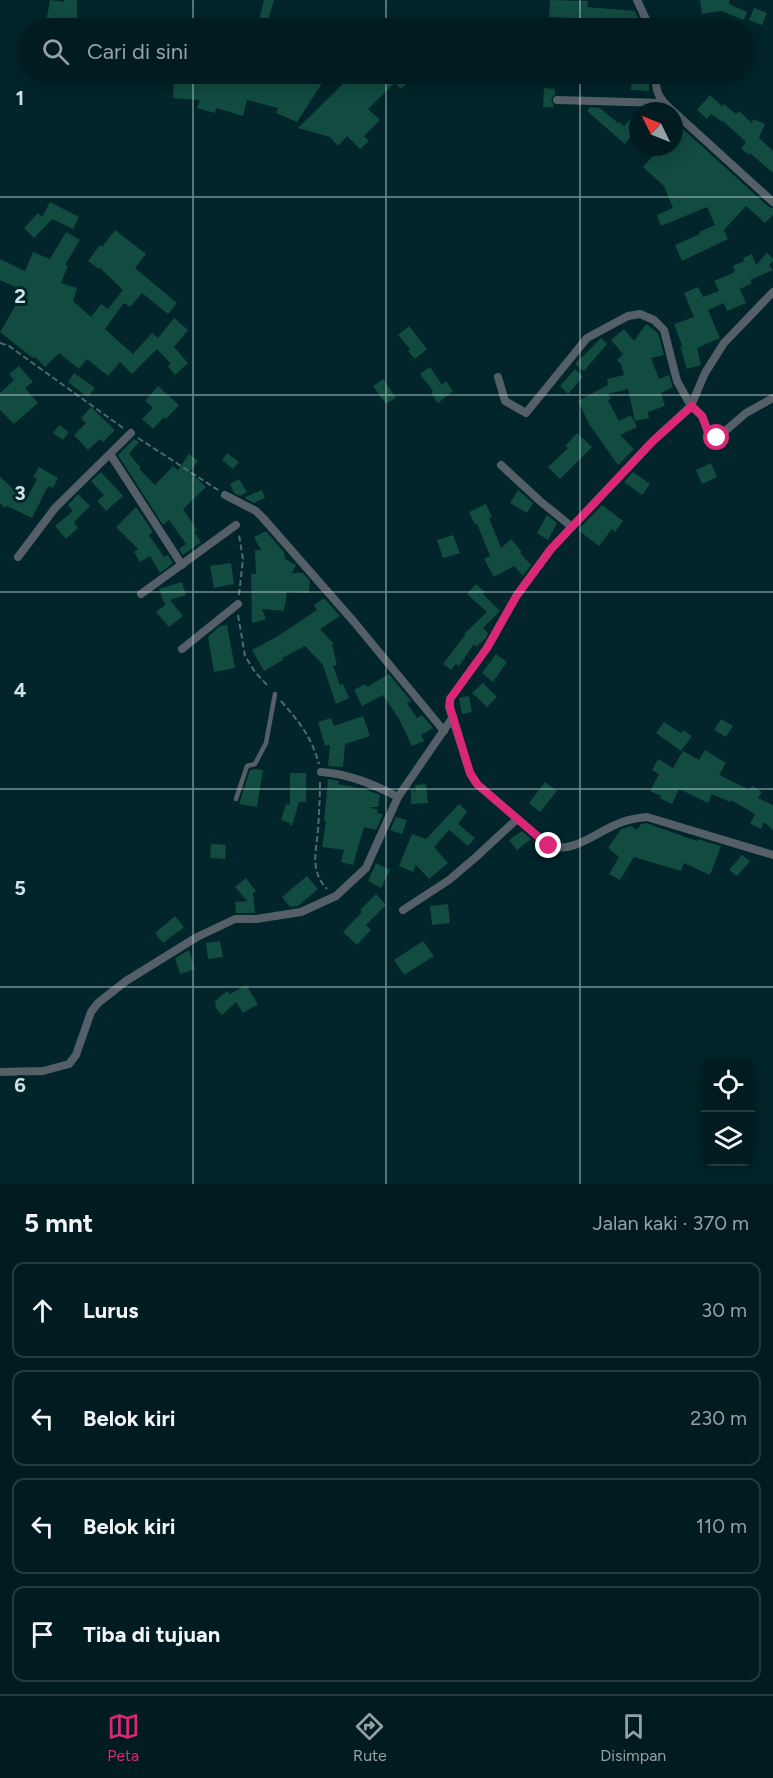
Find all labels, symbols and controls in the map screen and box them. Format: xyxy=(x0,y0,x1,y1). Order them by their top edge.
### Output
search box xyxy=(18,18,755,84)
icon: search xyxy=(39,35,72,68)
text: Cari di sini xyxy=(87,38,188,65)
text: 1 xyxy=(16,86,24,110)
north arrow xyxy=(629,102,683,156)
text: 2 xyxy=(14,284,26,308)
route start xyxy=(703,424,729,450)
text: 3 xyxy=(14,481,26,505)
text: 4 xyxy=(14,678,27,702)
route end xyxy=(535,832,561,858)
text: 5 xyxy=(14,876,26,900)
map controls xyxy=(701,1058,755,1166)
button: locate xyxy=(701,1058,755,1112)
text: 6 xyxy=(14,1073,26,1097)
button: layers xyxy=(701,1112,755,1166)
text: 5 mnt xyxy=(24,1207,93,1239)
text: Jalan kaki · 370 m xyxy=(592,1211,749,1235)
icon: ahead xyxy=(26,1294,59,1327)
text: Lurus xyxy=(83,1297,138,1324)
text: 30 m xyxy=(701,1298,747,1322)
icon: left xyxy=(26,1402,59,1435)
text: Belok kiri xyxy=(83,1405,176,1432)
text: 230 m xyxy=(690,1406,747,1430)
icon: left xyxy=(26,1510,59,1543)
text: Belok kiri xyxy=(83,1513,176,1540)
text: 110 m xyxy=(696,1514,747,1538)
icon: arrive xyxy=(26,1618,59,1651)
text: Tiba di tujuan xyxy=(83,1621,220,1648)
tab: Peta xyxy=(107,1710,140,1765)
tab: Rute xyxy=(353,1710,387,1765)
tab: Disimpan xyxy=(600,1710,666,1765)

